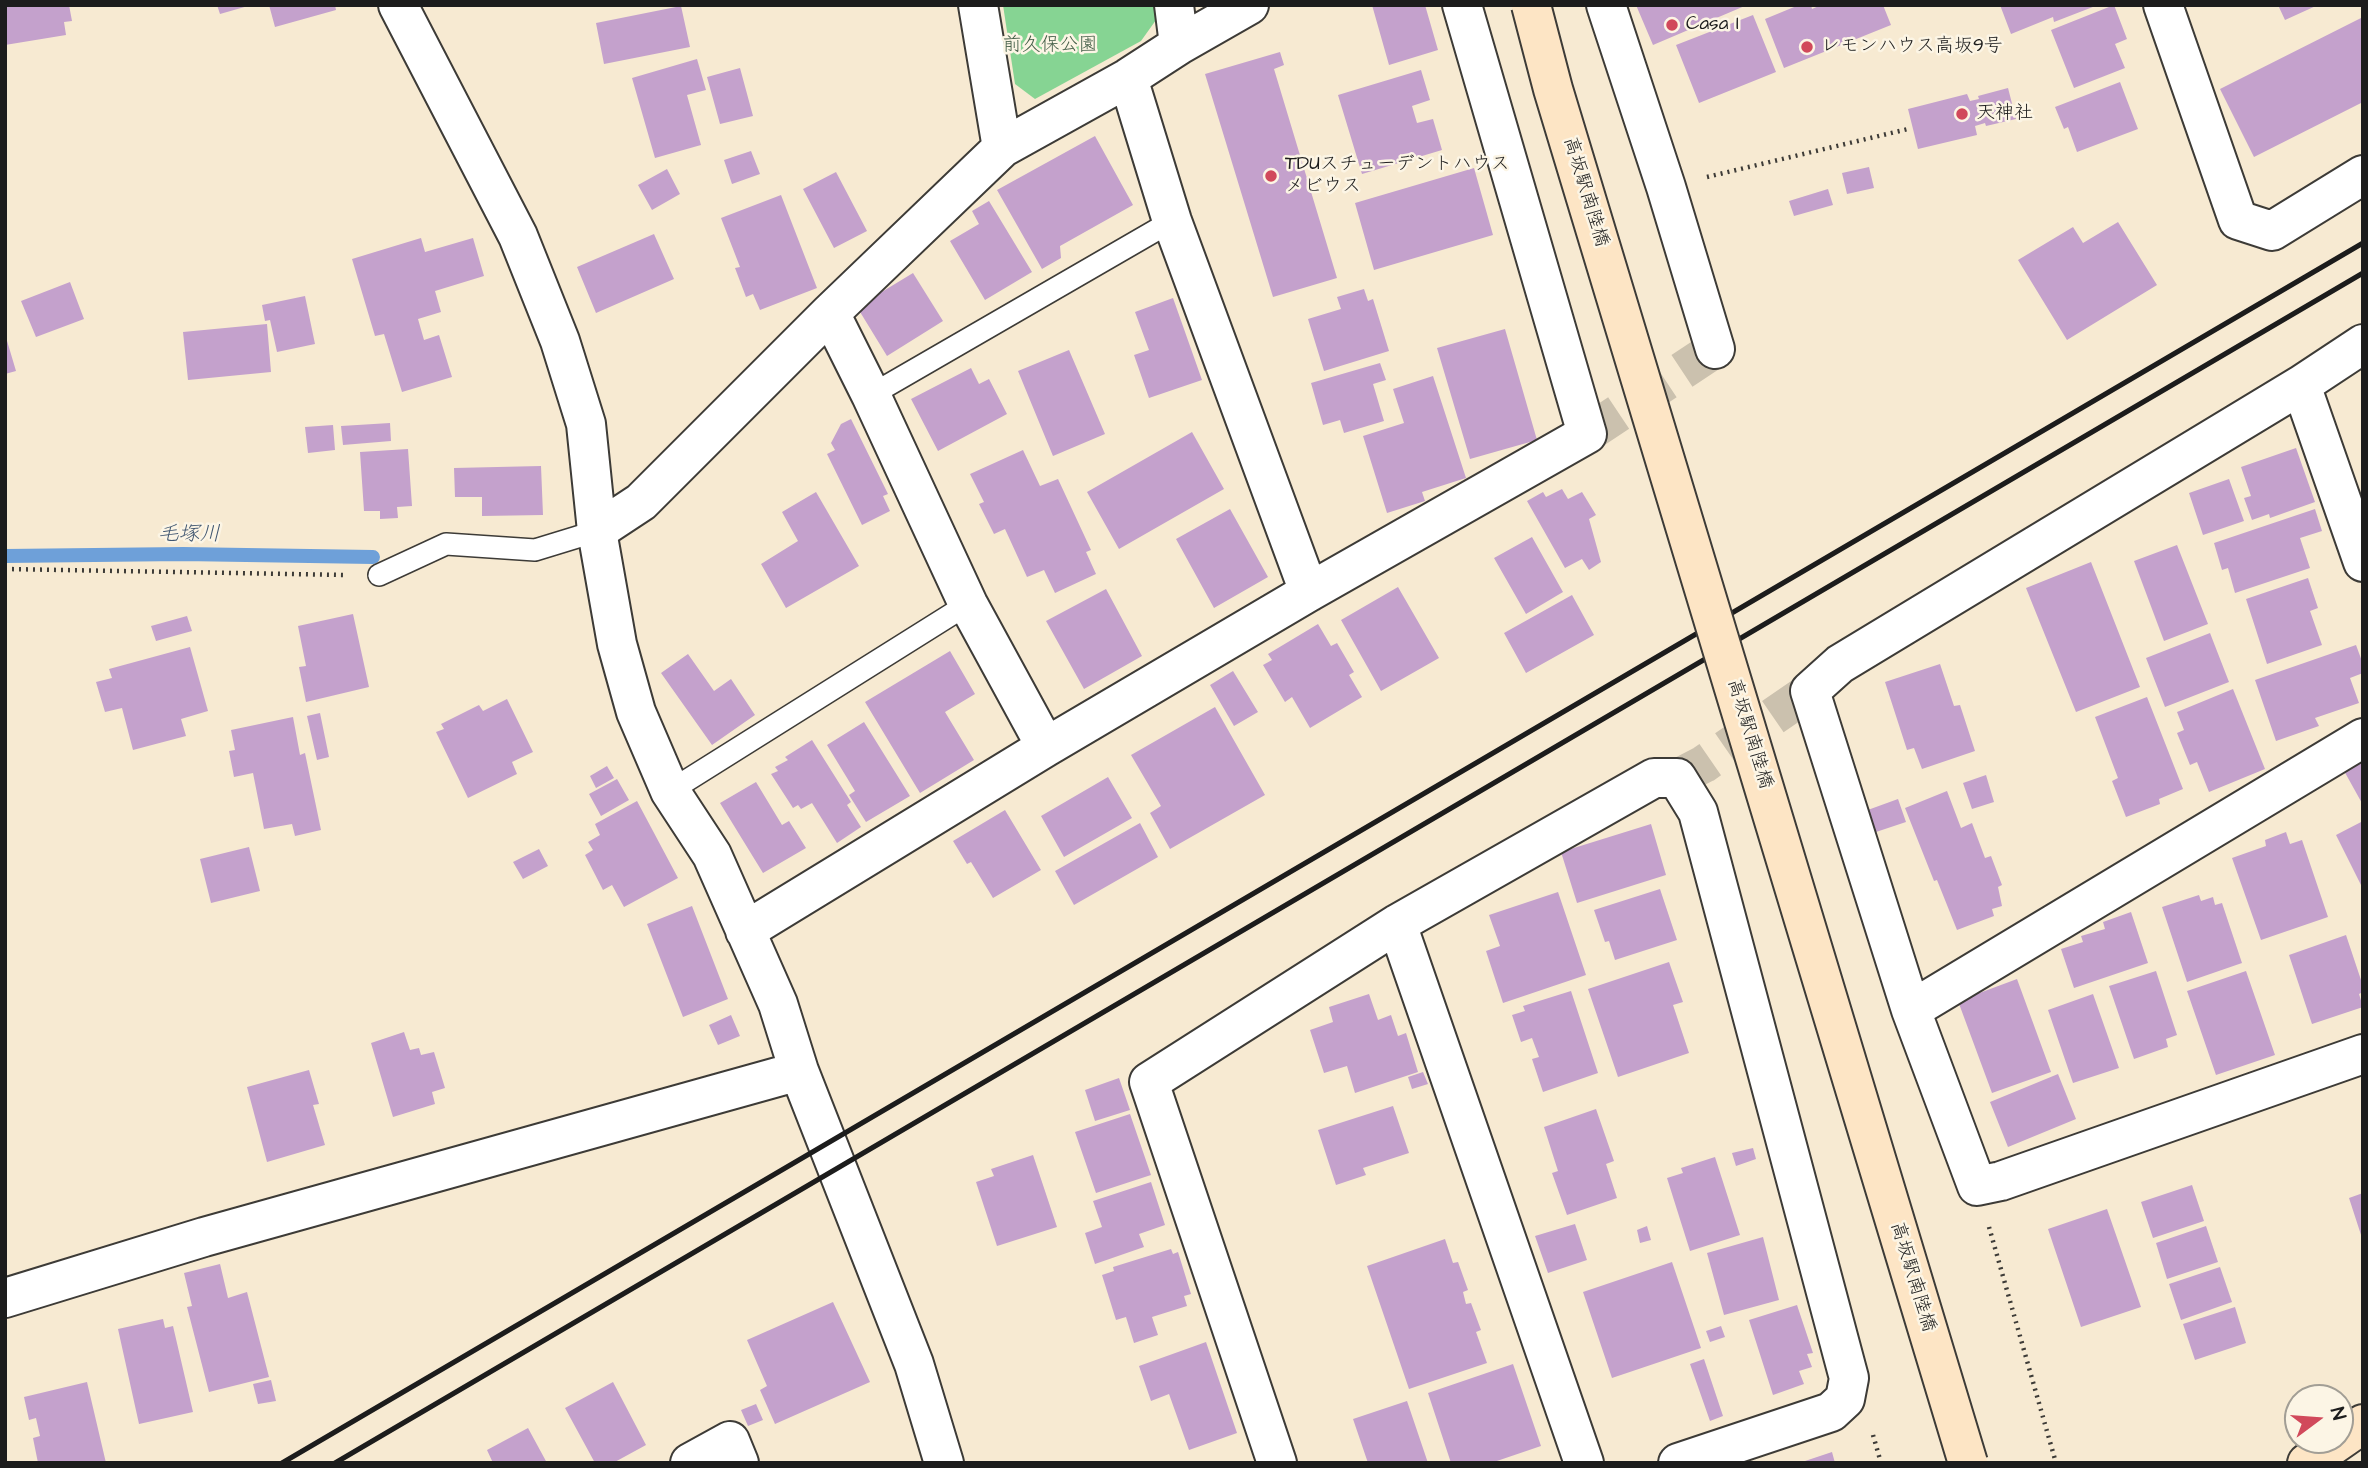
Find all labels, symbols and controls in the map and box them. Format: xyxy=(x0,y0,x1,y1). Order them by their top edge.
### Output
place label: Casa I xyxy=(1686,14,1739,36)
marker: Casa I xyxy=(1664,17,1680,33)
park label: 前久保公園 xyxy=(1003,35,1097,57)
place label: レモンハウス高坂9号 xyxy=(1821,36,2003,58)
marker: レモンハウス高坂9号 xyxy=(1799,39,1815,55)
place label: 天神社 xyxy=(1976,103,2033,125)
marker: 天神社 xyxy=(1954,106,1970,122)
street label: 高坂駅南陸橋 xyxy=(1557,134,1613,250)
place label: TDUスチューデントハウス メビウス xyxy=(1285,154,1510,198)
marker: TDUスチューデントハウス メビウス xyxy=(1263,168,1279,184)
water label: 毛塚川 xyxy=(158,523,220,549)
street label: 高坂駅南陸橋 xyxy=(1721,676,1777,792)
street label: 高坂駅南陸橋 xyxy=(1884,1219,1940,1335)
north arrow xyxy=(2284,1384,2354,1454)
text: N xyxy=(2323,1404,2352,1423)

